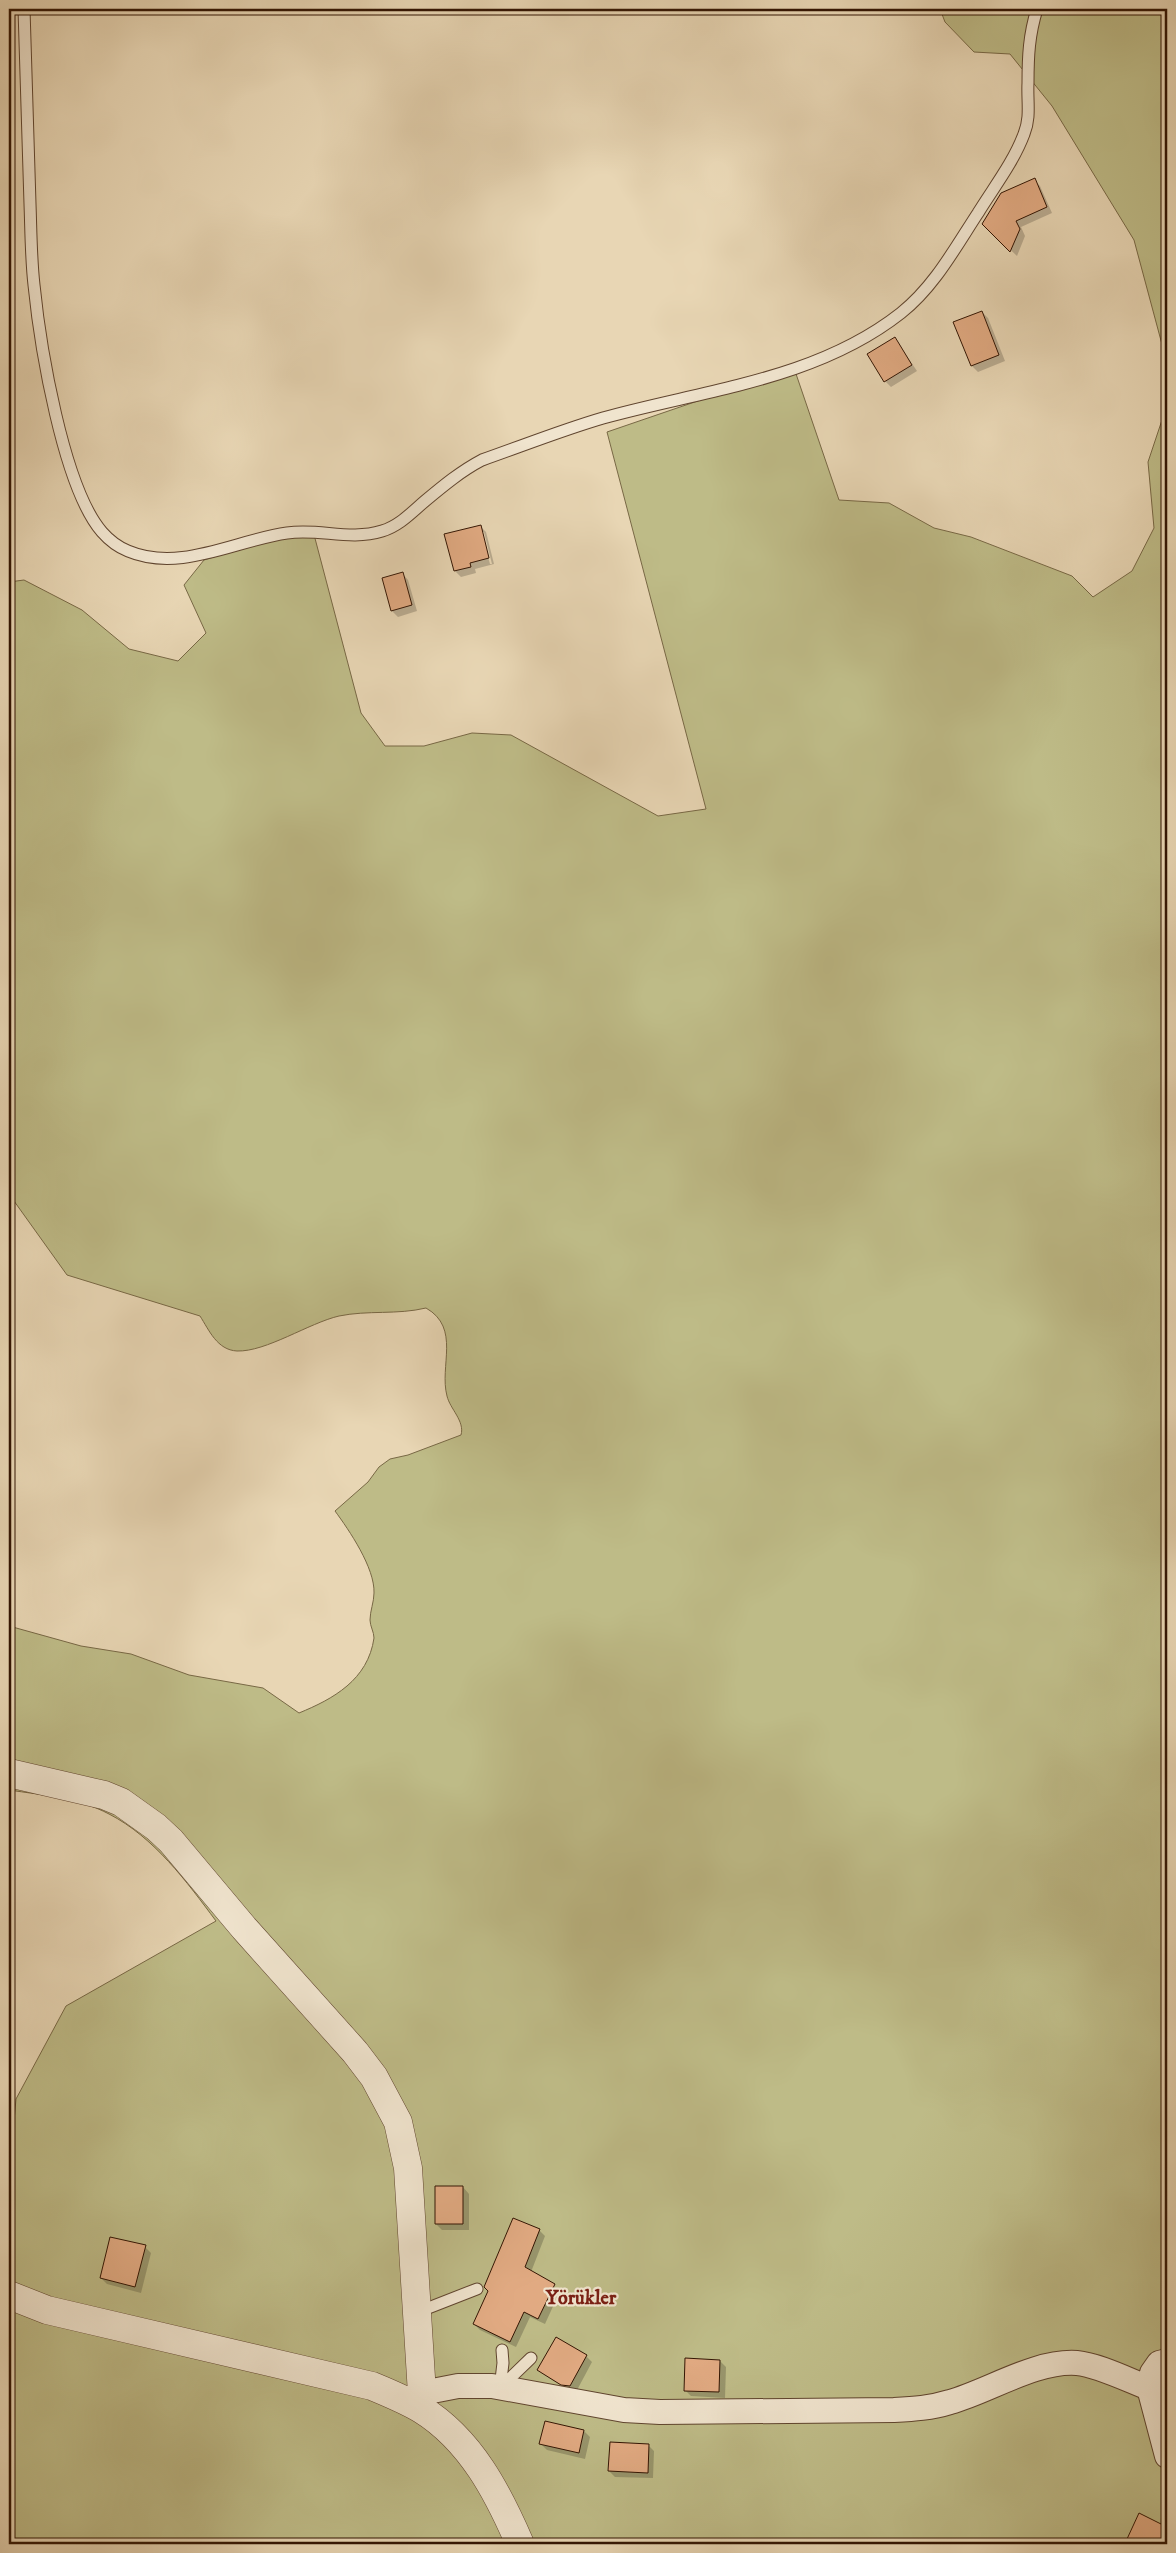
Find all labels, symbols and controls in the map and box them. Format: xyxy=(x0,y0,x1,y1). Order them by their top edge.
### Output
district label: Yörükler xyxy=(545,2286,617,2311)

